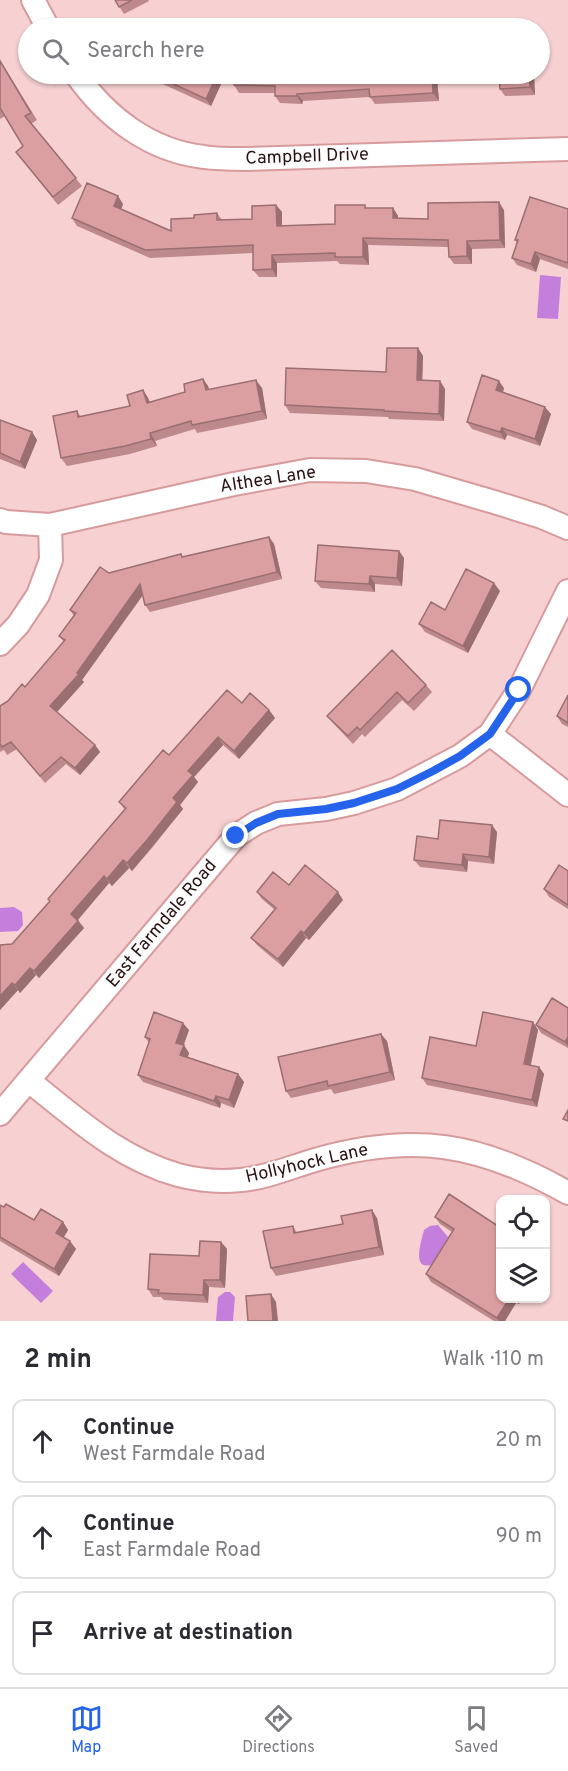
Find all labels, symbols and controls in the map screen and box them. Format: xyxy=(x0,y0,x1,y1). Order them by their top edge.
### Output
search box xyxy=(18,18,550,84)
icon: search xyxy=(39,35,72,68)
text: Search here xyxy=(87,38,205,65)
street label: Campbell Drive xyxy=(245,143,369,171)
street label: Althea Lane xyxy=(218,461,318,499)
route start xyxy=(505,676,531,702)
route end xyxy=(222,822,248,848)
street label: East Farmdale Road xyxy=(102,855,222,993)
street label: Hollyhock Lane xyxy=(244,1139,370,1189)
map controls xyxy=(496,1195,550,1303)
button: locate xyxy=(496,1195,550,1249)
button: layers xyxy=(496,1249,550,1303)
text: 2 min xyxy=(24,1344,92,1377)
text: Walk · 110 m xyxy=(443,1347,544,1373)
text: Continue xyxy=(83,1415,174,1442)
icon: ahead xyxy=(26,1425,59,1458)
text: 20 m xyxy=(495,1428,542,1454)
text: West Farmdale Road xyxy=(83,1442,266,1468)
text: Continue xyxy=(83,1511,174,1538)
icon: ahead xyxy=(26,1521,59,1554)
text: 90 m xyxy=(496,1524,542,1550)
text: East Farmdale Road xyxy=(83,1538,261,1564)
icon: arrive xyxy=(26,1617,59,1650)
text: Arrive at destination xyxy=(83,1620,293,1647)
tab: Map xyxy=(70,1702,103,1758)
tab: Directions xyxy=(242,1702,315,1758)
tab: Saved xyxy=(454,1702,498,1758)

